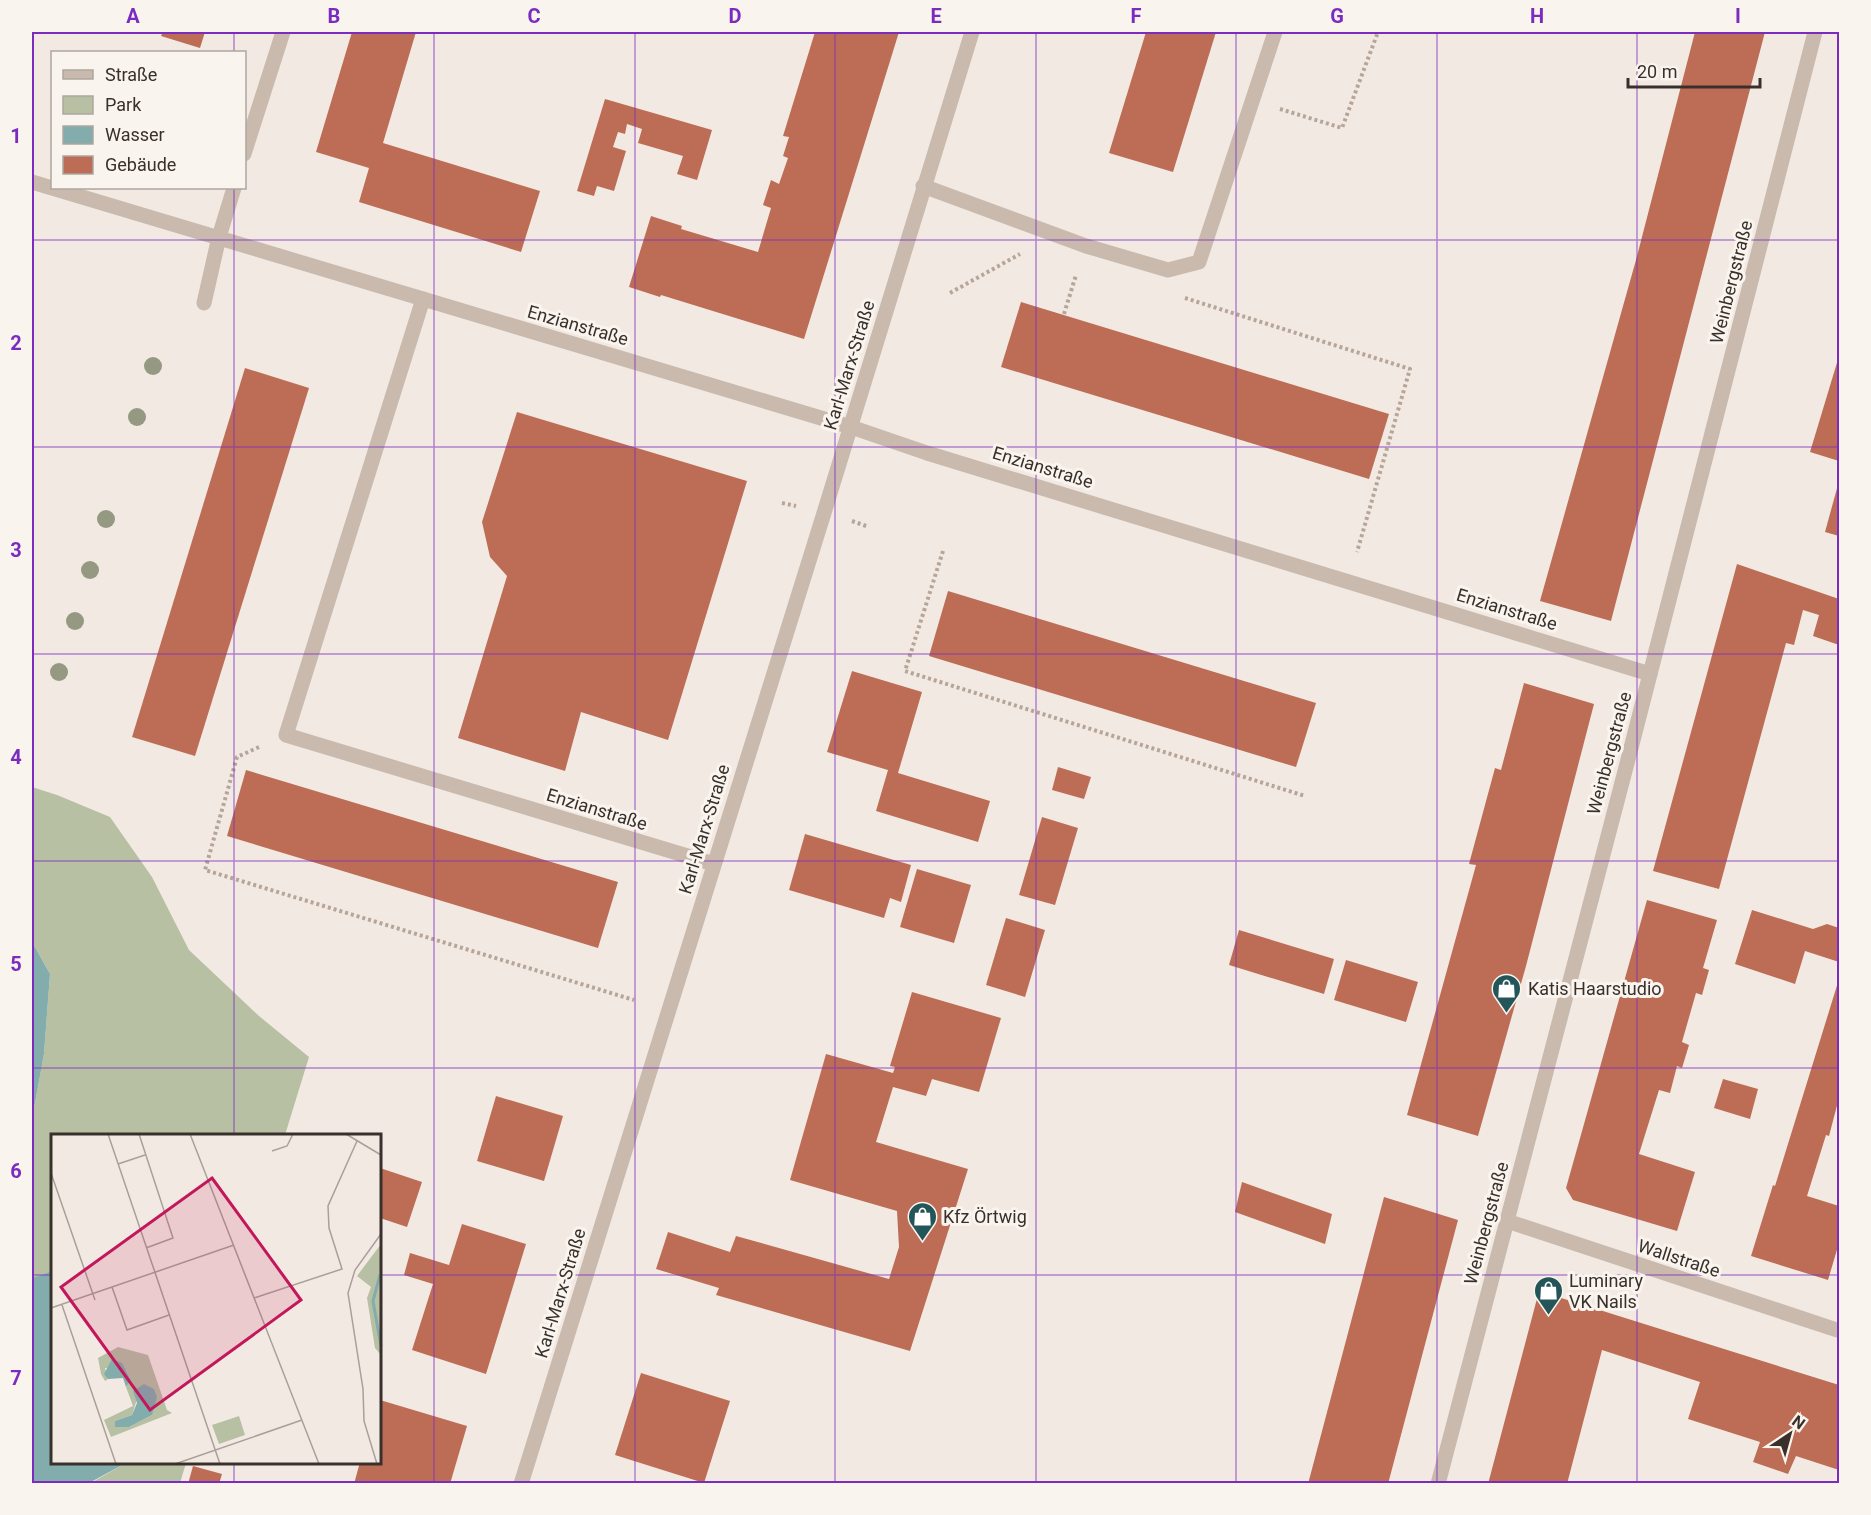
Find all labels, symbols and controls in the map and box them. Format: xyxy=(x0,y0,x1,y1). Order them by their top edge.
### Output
text: A xyxy=(126,4,140,28)
text: B xyxy=(328,4,340,28)
text: C xyxy=(527,4,541,28)
text: D xyxy=(729,4,742,28)
text: E xyxy=(930,4,942,28)
text: F xyxy=(1131,4,1142,28)
text: G xyxy=(1330,4,1344,28)
text: H xyxy=(1530,4,1544,28)
text: I xyxy=(1735,4,1741,28)
legend xyxy=(51,51,246,189)
scale bar xyxy=(1628,51,1760,89)
text: 20 m xyxy=(1637,61,1677,82)
text: Straße xyxy=(105,64,157,85)
text: Park xyxy=(105,94,142,115)
text: 1 xyxy=(10,124,22,148)
text: Wasser xyxy=(105,124,165,145)
text: Gebäude xyxy=(105,154,176,175)
street label: Weinbergstraße xyxy=(1706,218,1756,346)
street label: Karl-Marx-Straße xyxy=(819,298,879,432)
street label: Enzianstraße xyxy=(525,301,631,349)
text: 2 xyxy=(10,331,22,355)
street label: Enzianstraße xyxy=(990,442,1096,492)
text: 3 xyxy=(10,538,22,562)
street label: Enzianstraße xyxy=(1454,584,1560,634)
street label: Weinbergstraße xyxy=(1583,689,1635,817)
text: 4 xyxy=(10,745,22,769)
street label: Karl-Marx-Straße xyxy=(674,762,734,896)
street label: Enzianstraße xyxy=(544,784,650,834)
text: 5 xyxy=(10,952,22,976)
shop icon: Katis Haarstudio xyxy=(1491,972,1523,1014)
place label: Katis Haarstudio xyxy=(1528,978,1662,999)
inset map xyxy=(51,1134,381,1464)
text: 6 xyxy=(10,1159,22,1183)
street label: Weinbergstraße xyxy=(1460,1159,1512,1287)
shop icon: Kfz Örtwig xyxy=(906,1200,938,1242)
place label: Kfz Örtwig xyxy=(943,1206,1027,1227)
street label: Karl-Marx-Straße xyxy=(530,1226,590,1360)
street label: Wallstraße xyxy=(1635,1235,1723,1281)
place label: Luminary VK Nails xyxy=(1569,1270,1643,1312)
shop icon: Luminary VK Nails xyxy=(1532,1274,1564,1316)
text: 7 xyxy=(10,1366,22,1390)
north arrow xyxy=(1760,1404,1820,1464)
text: N xyxy=(1788,1411,1809,1433)

